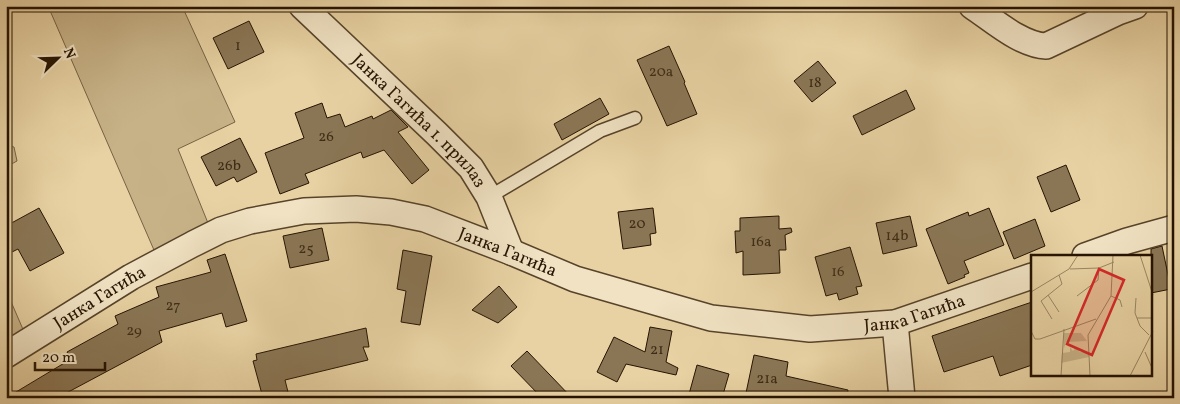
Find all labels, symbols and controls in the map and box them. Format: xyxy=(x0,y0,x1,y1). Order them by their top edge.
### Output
north arrow xyxy=(32,32,82,82)
house number: 1 xyxy=(235,36,241,57)
text: N xyxy=(58,45,79,62)
street label: Јанка Гагића 1. прилаз xyxy=(346,48,491,193)
house number: 20a xyxy=(649,62,673,83)
house number: 18 xyxy=(808,73,822,94)
house number: 26 xyxy=(318,127,334,148)
house number: 26b xyxy=(217,156,241,177)
house number: 20 xyxy=(629,214,645,235)
street label: Јанка Гагића xyxy=(454,222,561,284)
house number: 14b xyxy=(886,226,908,247)
house number: 16a xyxy=(751,232,771,253)
house number: 25 xyxy=(298,239,314,260)
inset map xyxy=(1031,255,1152,376)
street label: Јанка Гагића xyxy=(49,260,151,336)
house number: 16 xyxy=(831,262,845,283)
street label: Јанка Гагића xyxy=(863,289,969,339)
house number: 27 xyxy=(166,296,180,317)
house number: 29 xyxy=(126,321,142,342)
scale bar xyxy=(35,339,105,371)
house number: 21 xyxy=(650,340,664,361)
text: 20 m xyxy=(42,348,75,369)
house number: 21a xyxy=(756,369,778,390)

